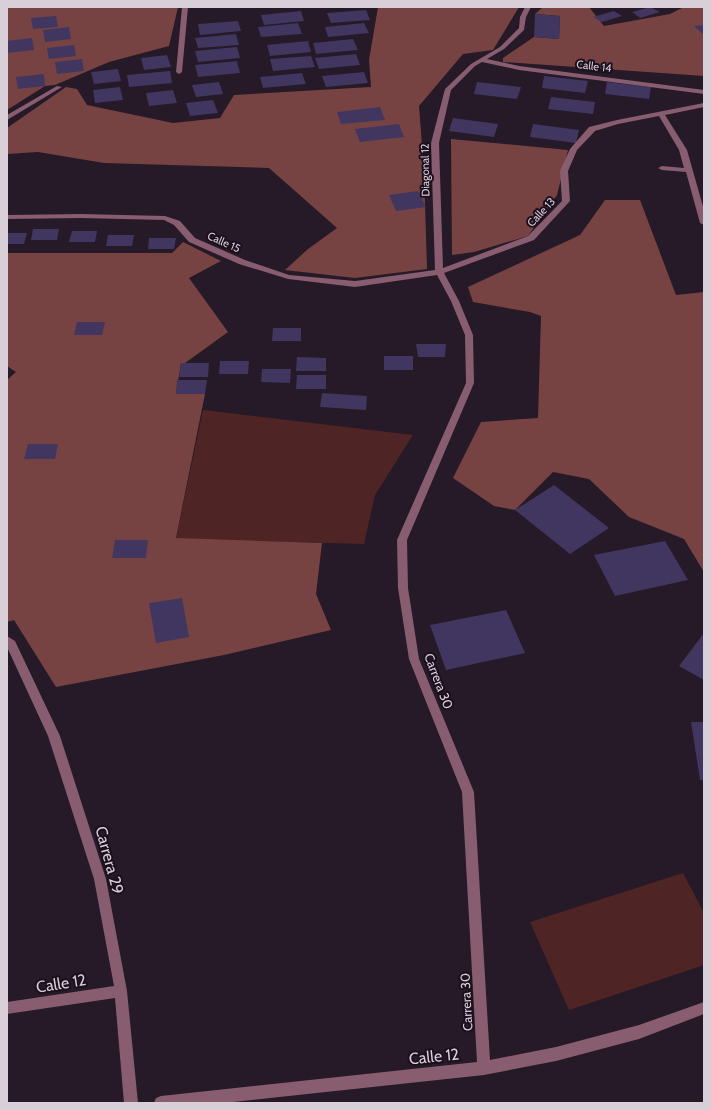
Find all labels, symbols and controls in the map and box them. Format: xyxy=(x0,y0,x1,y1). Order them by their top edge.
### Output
street label: Calle 14 xyxy=(576,57,613,75)
street label: Diagonal 12 xyxy=(418,143,432,197)
street label: Calle 13 xyxy=(524,194,558,230)
street label: Calle 15 xyxy=(205,229,243,255)
street label: Carrera 30 xyxy=(421,651,457,711)
street label: Carrera 29 xyxy=(91,824,128,896)
street label: Calle 12 xyxy=(35,970,87,997)
street label: Carrera 30 xyxy=(456,972,476,1032)
street label: Calle 12 xyxy=(408,1044,460,1069)

